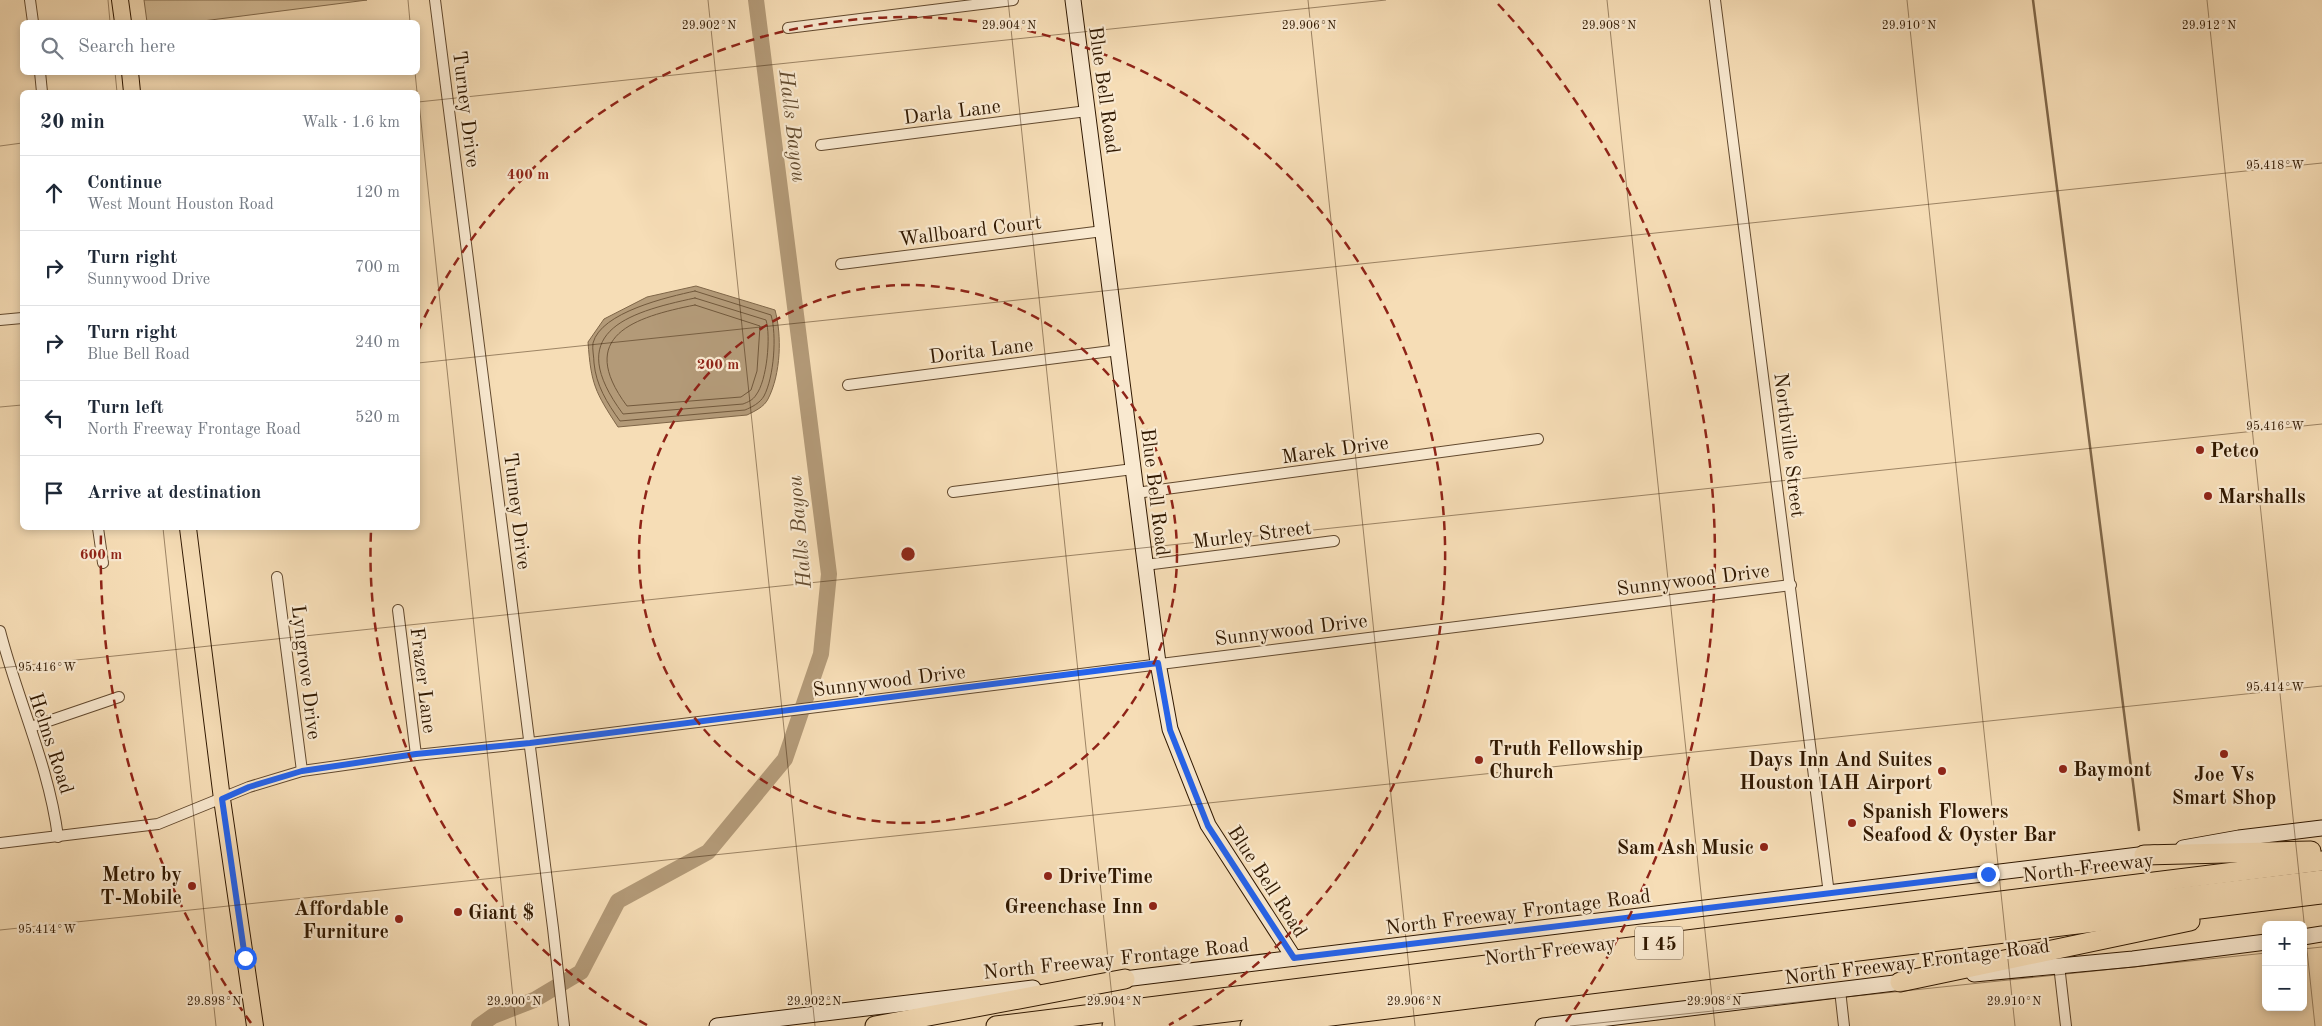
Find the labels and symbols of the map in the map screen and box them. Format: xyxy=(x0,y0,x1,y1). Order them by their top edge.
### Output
text: 29.902°N xyxy=(682,20,736,32)
text: 29.904°N xyxy=(982,20,1036,32)
text: 29.906°N xyxy=(1282,20,1336,32)
text: 29.908°N xyxy=(1582,20,1636,32)
text: 29.910°N xyxy=(1882,20,1936,32)
text: 29.912°N xyxy=(2182,20,2236,32)
street label: Blue Bell Road xyxy=(1084,25,1122,155)
street label: Turney Drive xyxy=(448,50,482,169)
water label: Halls Bayou xyxy=(774,68,809,184)
street label: Darla Lane xyxy=(902,97,1002,129)
text: 95.418°W xyxy=(2246,159,2304,172)
text: 400 m xyxy=(507,168,549,183)
street label: Wallboard Court xyxy=(898,213,1043,251)
street label: Dorita Lane xyxy=(928,336,1035,368)
text: 200 m xyxy=(697,358,739,373)
street label: Northville Street xyxy=(1769,372,1807,519)
text: 95.416°W xyxy=(2246,420,2304,433)
street label: Blue Bell Road xyxy=(1136,427,1172,557)
street label: Marek Drive xyxy=(1280,434,1390,468)
place label: Petco xyxy=(2210,442,2259,462)
marker: Petco xyxy=(2194,444,2206,456)
street label: Turney Drive xyxy=(499,452,533,571)
water label: Halls Bayou xyxy=(785,475,816,590)
place label: Marshalls xyxy=(2218,488,2306,508)
marker: Marshalls xyxy=(2202,490,2214,502)
street label: Murley Street xyxy=(1192,519,1313,553)
centre of rings xyxy=(899,545,917,563)
text: 600 m xyxy=(80,548,122,563)
street label: Sunnywood Drive xyxy=(1616,562,1771,600)
street label: Lyngrove Drive xyxy=(287,604,323,741)
street label: Sunnywood Drive xyxy=(1214,612,1369,650)
street label: Frazer Lane xyxy=(406,626,438,734)
text: 95.416°W xyxy=(18,661,76,674)
street label: Sunnywood Drive xyxy=(812,663,967,701)
text: 95.414°W xyxy=(2246,681,2304,694)
street label: Helms Road xyxy=(24,691,76,797)
place label: Truth Fellowship Church xyxy=(1489,740,1643,783)
marker: Joe Vs Smart Shop xyxy=(2218,748,2230,760)
place label: Days Inn And Suites Houston IAH Airport xyxy=(1739,751,1932,794)
marker: Truth Fellowship Church xyxy=(1473,754,1485,766)
place label: Baymont xyxy=(2073,761,2152,781)
marker: Baymont xyxy=(2057,763,2069,775)
marker: Days Inn And Suites Houston IAH Airport xyxy=(1936,765,1948,777)
place label: Joe Vs Smart Shop xyxy=(2172,766,2276,809)
place label: Spanish Flowers Seafood & Oyster Bar xyxy=(1862,803,2057,846)
marker: Spanish Flowers Seafood & Oyster Bar xyxy=(1846,817,1858,829)
street label: Blue Bell Road xyxy=(1223,823,1310,941)
place label: Sam Ash Music xyxy=(1617,839,1754,859)
marker: Sam Ash Music xyxy=(1758,841,1770,853)
street label: North Freeway xyxy=(2021,851,2155,887)
route end xyxy=(1977,863,2000,886)
place label: Metro by T-Mobile xyxy=(100,866,182,909)
place label: DriveTime xyxy=(1058,868,1153,888)
marker: DriveTime xyxy=(1042,870,1054,882)
marker: Metro by T-Mobile xyxy=(186,880,198,892)
street label: North Freeway Frontage Road xyxy=(1384,887,1652,939)
place label: Greenchase Inn xyxy=(1005,898,1143,918)
place label: Affordable Furniture xyxy=(294,900,389,943)
marker: Greenchase Inn xyxy=(1147,900,1159,912)
place label: Giant $ xyxy=(468,902,534,924)
marker: Giant $ xyxy=(452,906,464,918)
marker: Affordable Furniture xyxy=(393,913,405,925)
text: 95.414°W xyxy=(18,923,76,936)
road number: I 45 xyxy=(1635,926,1683,960)
street label: North Freeway xyxy=(1483,934,1617,970)
street label: North Freeway Frontage Road xyxy=(982,936,1250,984)
street label: North Freeway Frontage Road xyxy=(1783,937,2051,989)
route start xyxy=(234,947,257,970)
text: 29.898°N xyxy=(187,996,241,1008)
text: 29.900°N xyxy=(487,996,541,1008)
text: 29.902°N xyxy=(787,996,841,1008)
text: 29.904°N xyxy=(1087,996,1141,1008)
text: 29.906°N xyxy=(1387,996,1441,1008)
text: 29.908°N xyxy=(1687,996,1741,1008)
text: 29.910°N xyxy=(1987,996,2041,1008)

